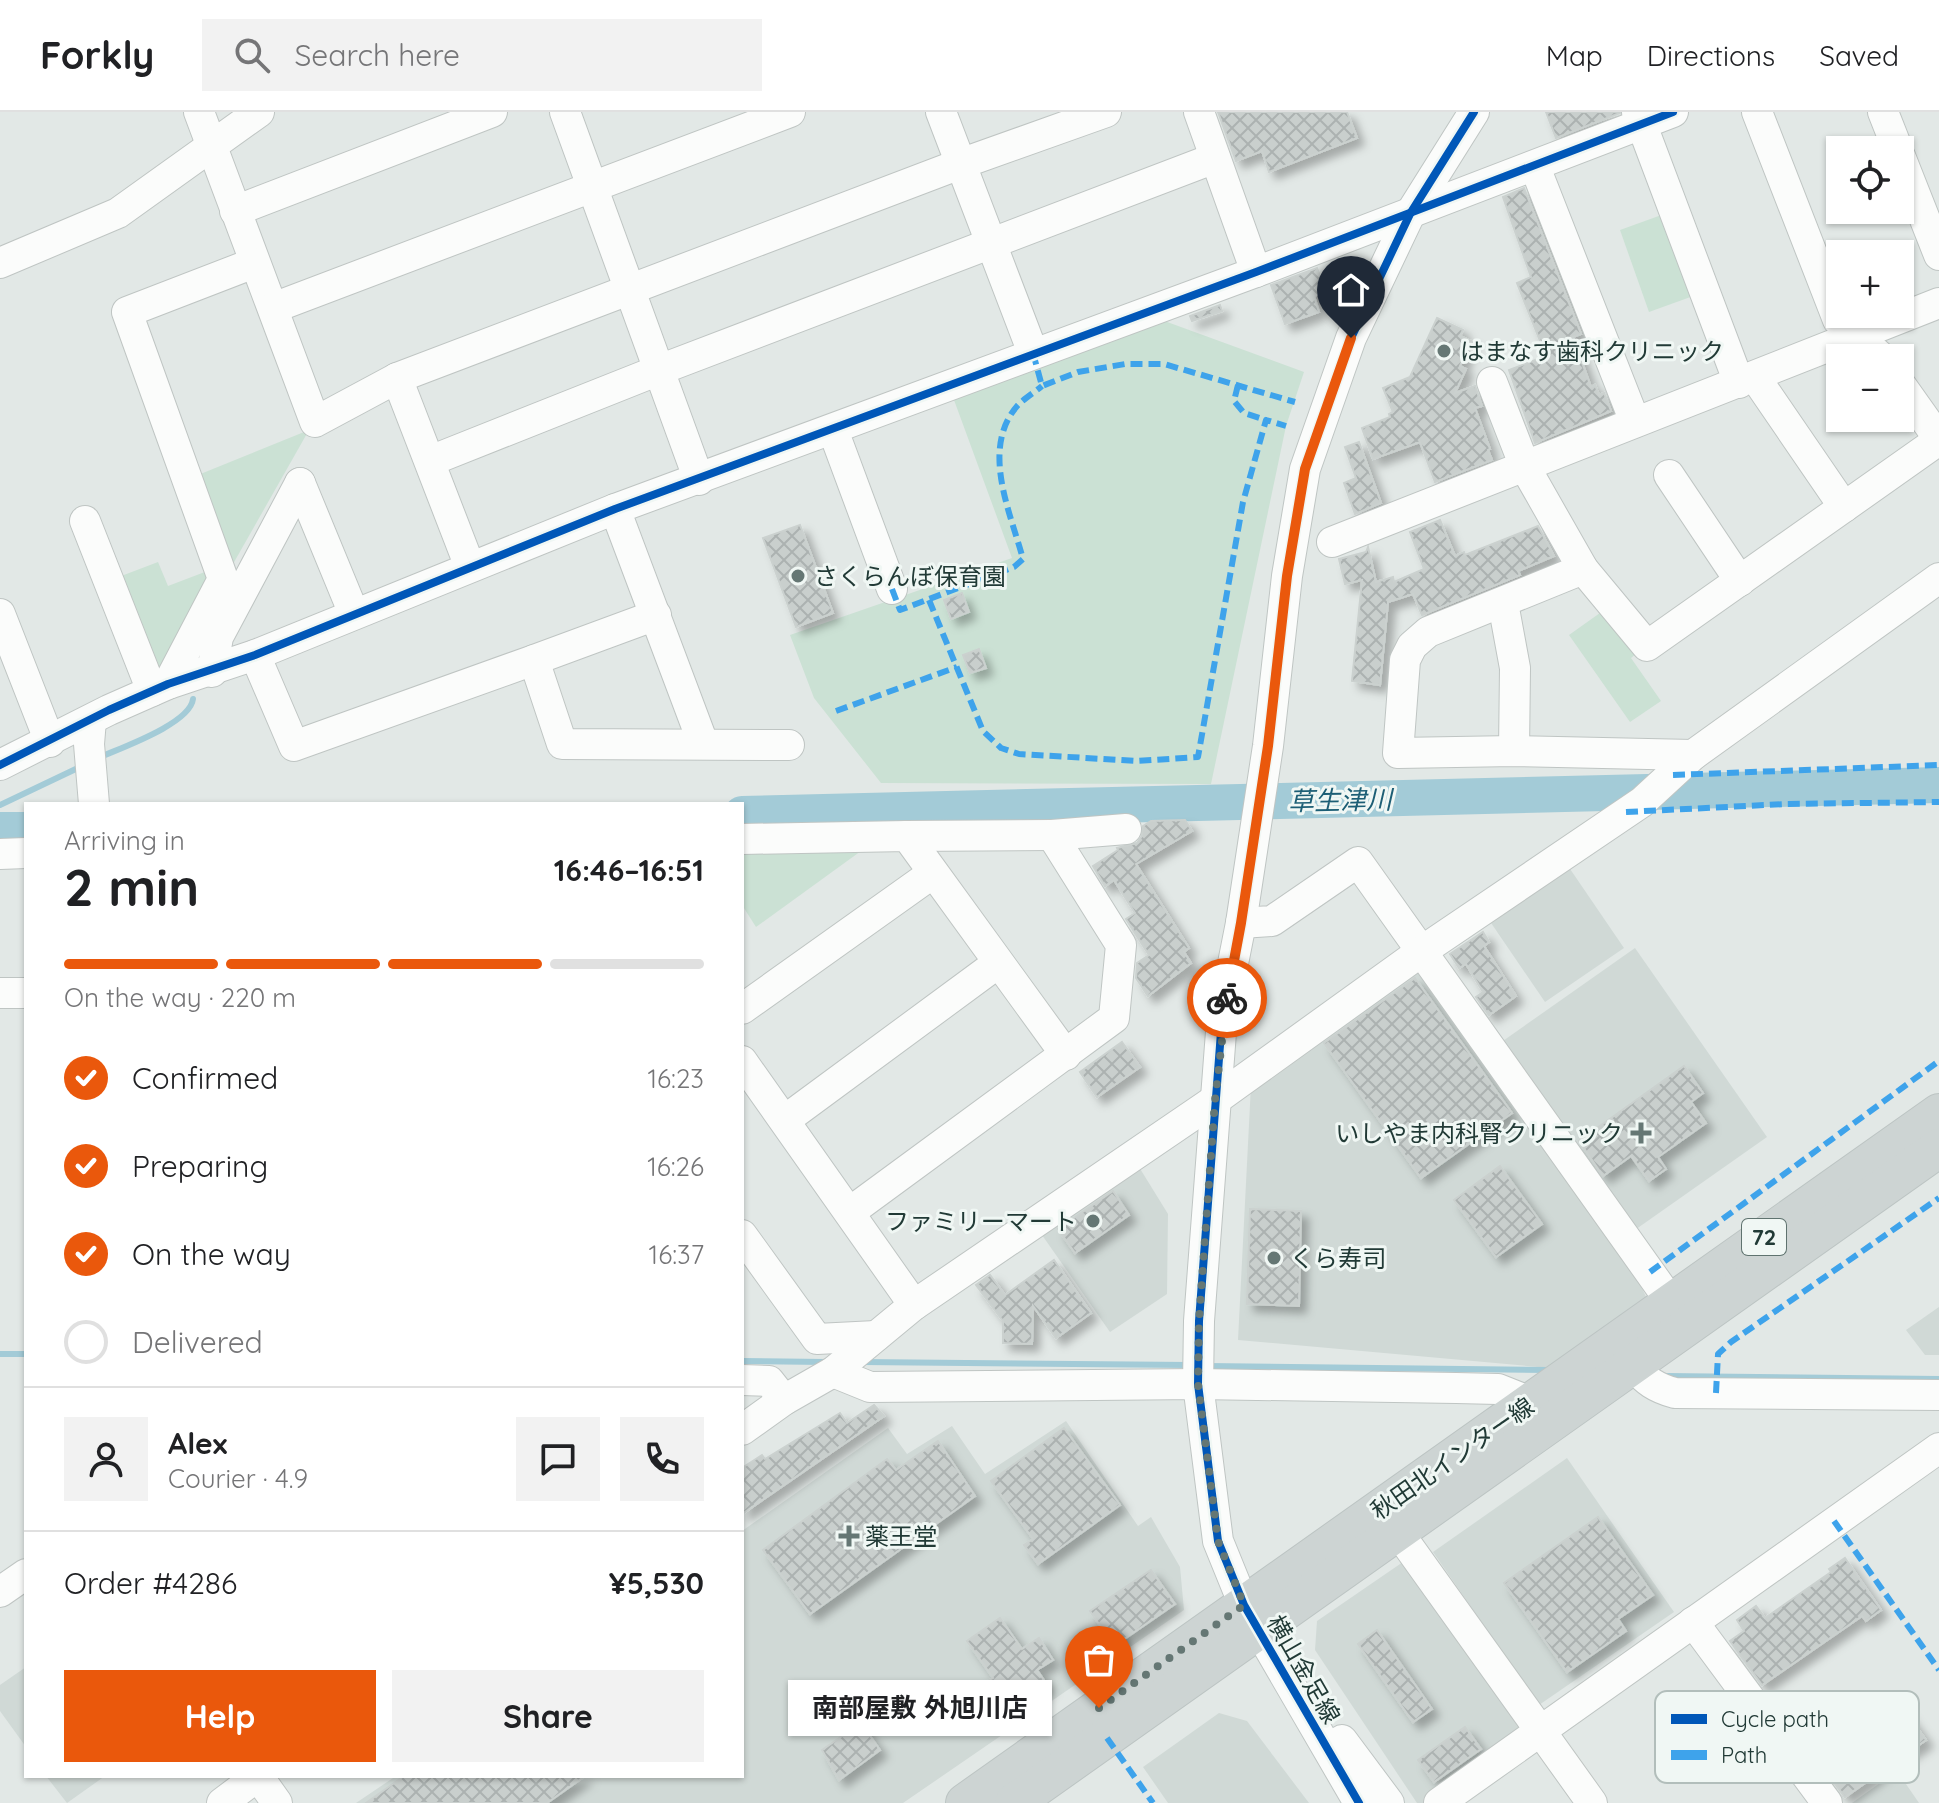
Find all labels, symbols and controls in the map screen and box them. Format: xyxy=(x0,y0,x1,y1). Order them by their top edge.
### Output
search box xyxy=(202,19,762,91)
text: Forkly xyxy=(40,31,154,79)
icon: search xyxy=(230,33,274,77)
text: Search here xyxy=(294,36,460,74)
text: Map xyxy=(1546,38,1603,73)
text: Directions xyxy=(1647,38,1775,73)
text: Saved xyxy=(1819,38,1899,73)
map controls xyxy=(1826,136,1914,432)
button: locate xyxy=(1826,136,1914,224)
button: + xyxy=(1826,240,1914,328)
pin xyxy=(1317,256,1385,338)
icon: home xyxy=(1329,268,1373,312)
place label: はまなす歯科クリニック xyxy=(1460,336,1724,366)
marker: はまなす歯科クリニック xyxy=(1435,342,1453,360)
button: − xyxy=(1826,344,1914,432)
place label: さくらんぼ保育園 xyxy=(814,561,1006,591)
marker: さくらんぼ保育園 xyxy=(789,567,807,585)
water label: 草生津川 xyxy=(1288,783,1395,817)
text: Arriving in xyxy=(64,824,185,857)
text: 16:46–16:51 xyxy=(554,851,704,889)
text: 2 min xyxy=(64,854,199,919)
courier xyxy=(1187,958,1267,1038)
icon: bike xyxy=(1205,976,1249,1020)
text: On the way · 220 m xyxy=(64,981,296,1014)
icon: check xyxy=(64,1056,108,1100)
text: Confirmed xyxy=(132,1059,278,1097)
text: 16:23 xyxy=(648,1062,704,1095)
place label: いしやま内科腎クリニック xyxy=(1335,1118,1623,1148)
marker: いしやま内科腎クリニック xyxy=(1630,1122,1652,1144)
icon: check xyxy=(64,1144,108,1188)
text: Preparing xyxy=(132,1147,268,1185)
text: 16:26 xyxy=(647,1150,704,1183)
place label: ファミリーマート xyxy=(885,1206,1077,1236)
marker: ファミリーマート xyxy=(1084,1212,1102,1230)
road number: 72 xyxy=(1742,1219,1786,1255)
icon: check xyxy=(64,1232,108,1276)
text: On the way xyxy=(132,1235,291,1273)
text: 16:37 xyxy=(649,1238,704,1271)
place label: くら寿司 xyxy=(1290,1243,1386,1273)
marker: くら寿司 xyxy=(1265,1249,1283,1267)
text: Delivered xyxy=(132,1323,263,1361)
street label: 秋田北インター線 xyxy=(1365,1391,1539,1525)
button: person xyxy=(64,1417,148,1501)
button: chat xyxy=(516,1417,600,1501)
button: phone xyxy=(620,1417,704,1501)
text: Alex xyxy=(168,1424,227,1462)
text: Courier · 4.9 xyxy=(168,1462,308,1495)
place label: 薬王堂 xyxy=(865,1521,937,1551)
marker: 薬王堂 xyxy=(840,1527,858,1545)
text: Order #4286 xyxy=(64,1564,237,1602)
text: ¥5,530 xyxy=(609,1564,704,1602)
street label: 横山金足線 xyxy=(1261,1610,1347,1728)
pin xyxy=(1065,1626,1133,1708)
icon: bag xyxy=(1077,1638,1121,1682)
button: Help xyxy=(64,1670,376,1762)
button: Share xyxy=(392,1670,704,1762)
callout: 南部屋敷 外旭川店 xyxy=(787,1680,1051,1736)
text: 南部屋敷 外旭川店 xyxy=(812,1691,1028,1724)
legend xyxy=(1655,1691,1919,1783)
text: Cycle path xyxy=(1721,1705,1829,1733)
text: Path xyxy=(1721,1741,1767,1769)

